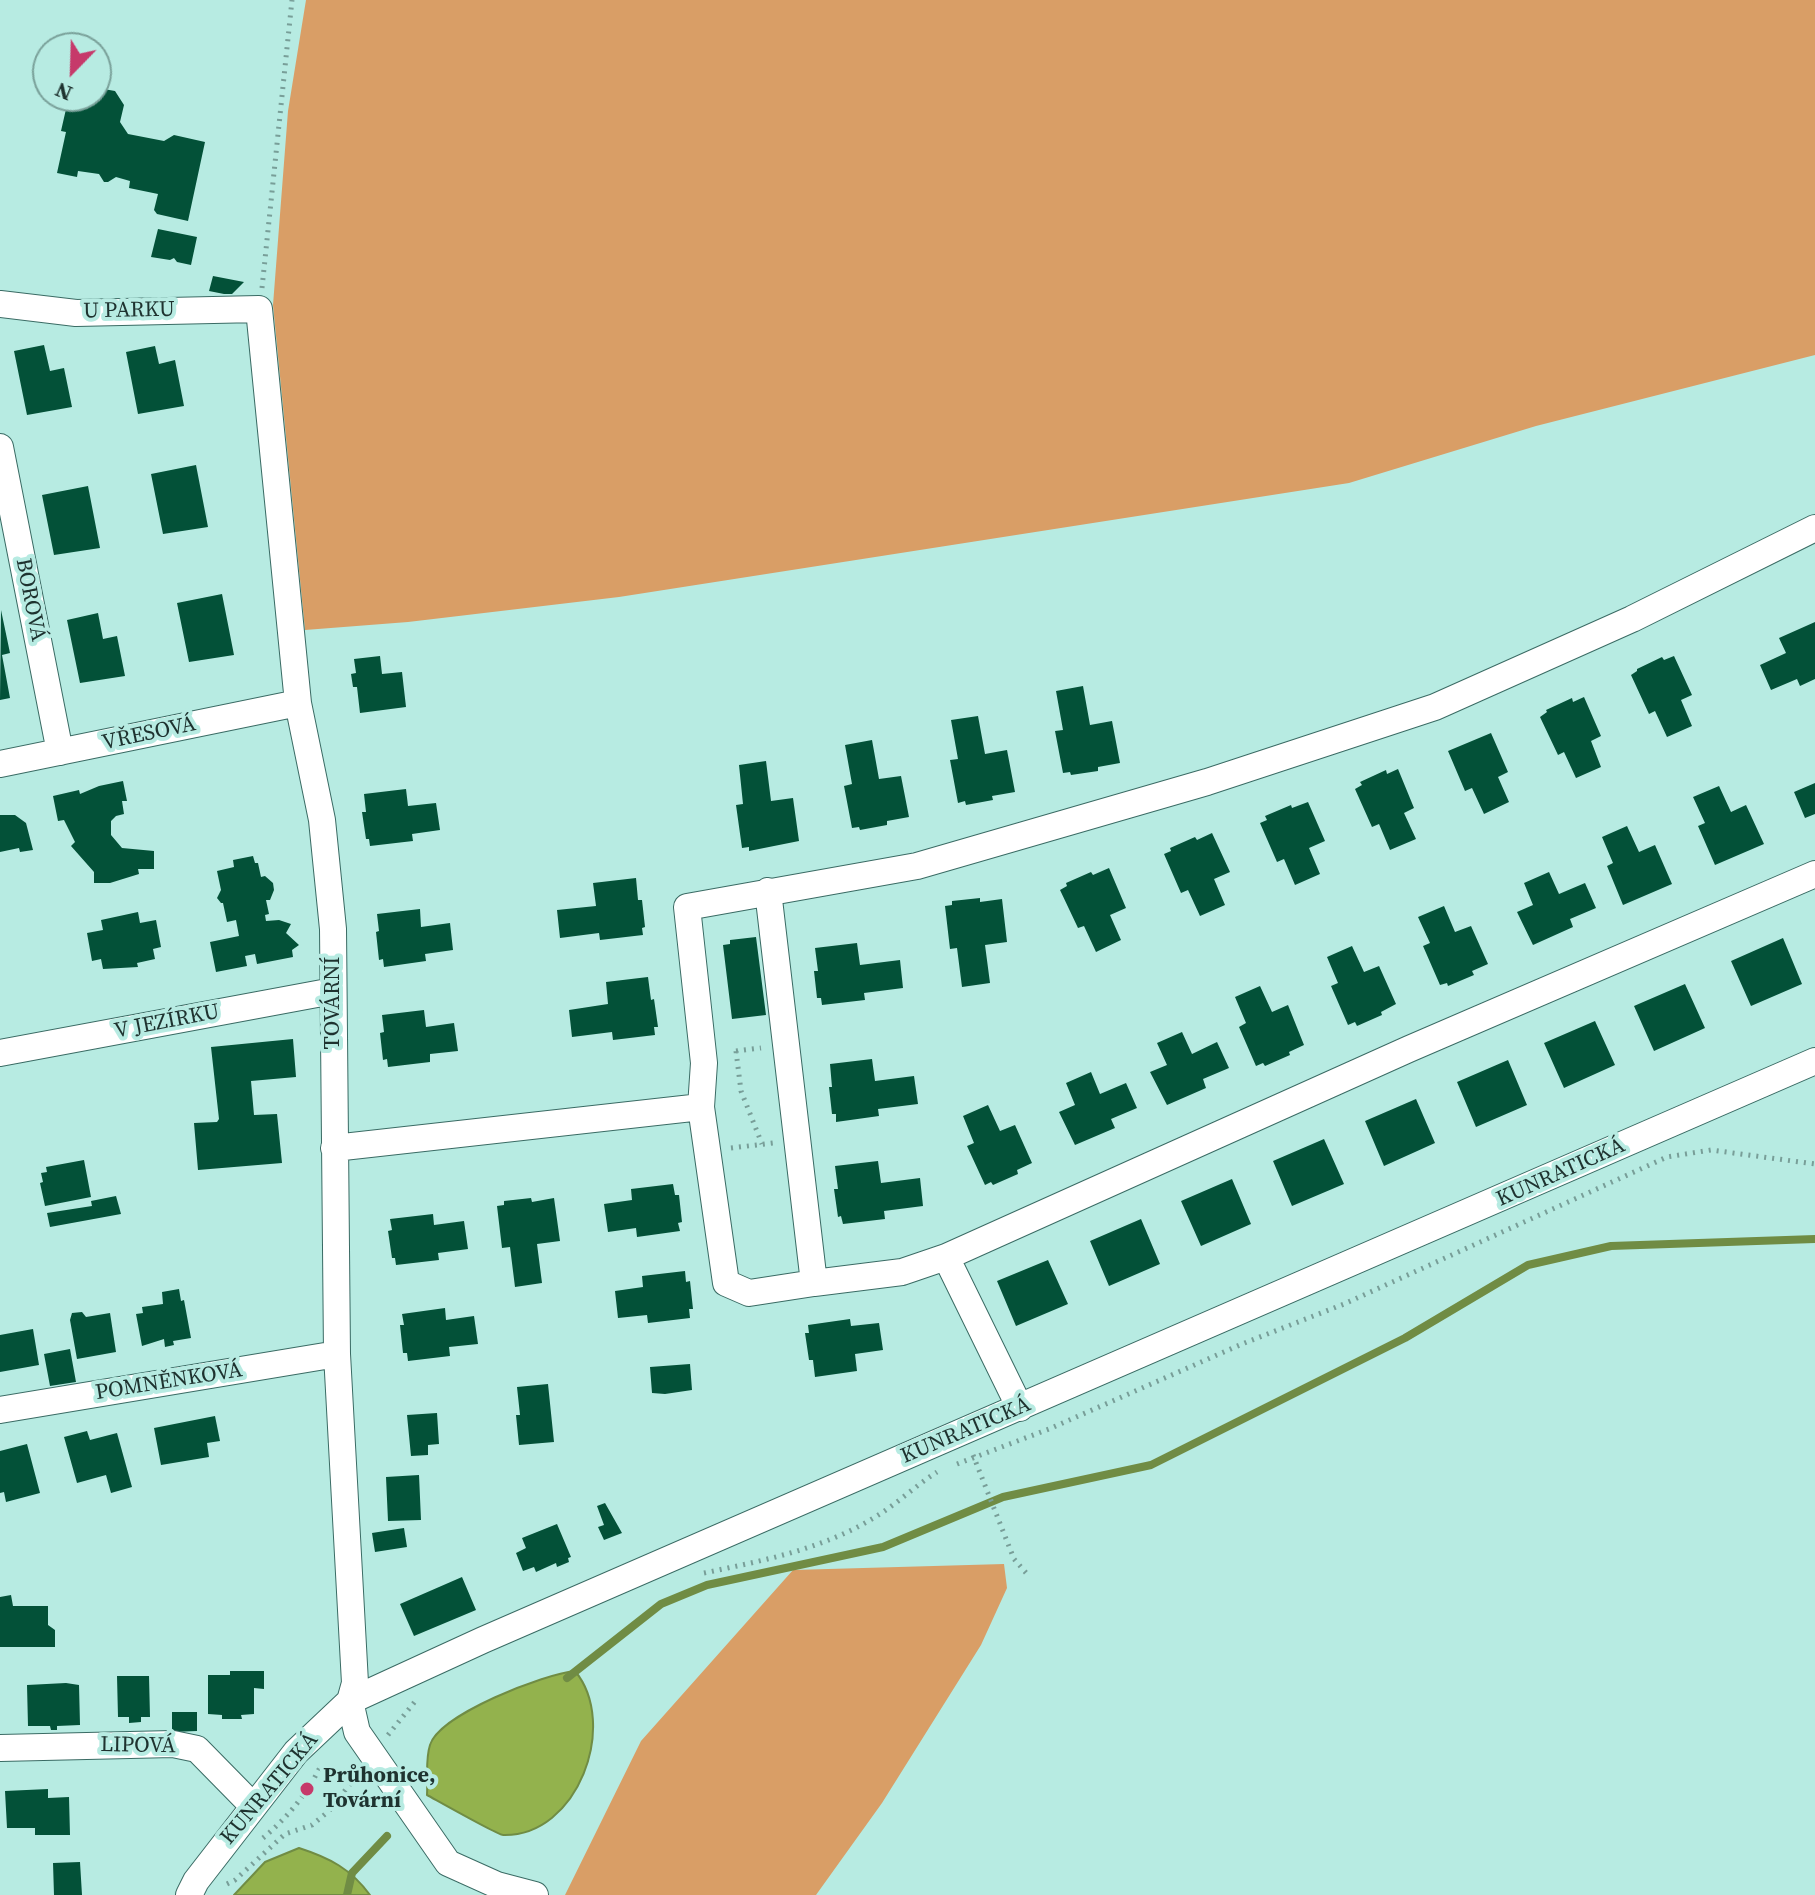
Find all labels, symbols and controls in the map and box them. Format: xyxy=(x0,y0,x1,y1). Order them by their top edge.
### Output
north arrow xyxy=(32,32,112,112)
text: N xyxy=(50,75,77,109)
street label: U PARKU xyxy=(83,297,175,325)
street label: BOROVÁ xyxy=(9,556,51,644)
street label: VŘESOVÁ xyxy=(100,711,198,757)
street label: TOVÁRNÍ xyxy=(320,957,346,1049)
street label: V JEZÍRKU xyxy=(112,999,222,1045)
street label: KUNRATICKÁ xyxy=(1492,1133,1630,1213)
street label: POMNĚNKOVÁ xyxy=(94,1357,244,1407)
street label: KUNRATICKÁ xyxy=(897,1392,1035,1470)
street label: KUNRATICKÁ xyxy=(215,1728,325,1850)
street label: LIPOVÁ xyxy=(100,1732,176,1760)
place label: Průhonice, Tovární xyxy=(323,1763,436,1814)
marker: Průhonice, Tovární xyxy=(298,1780,316,1798)

